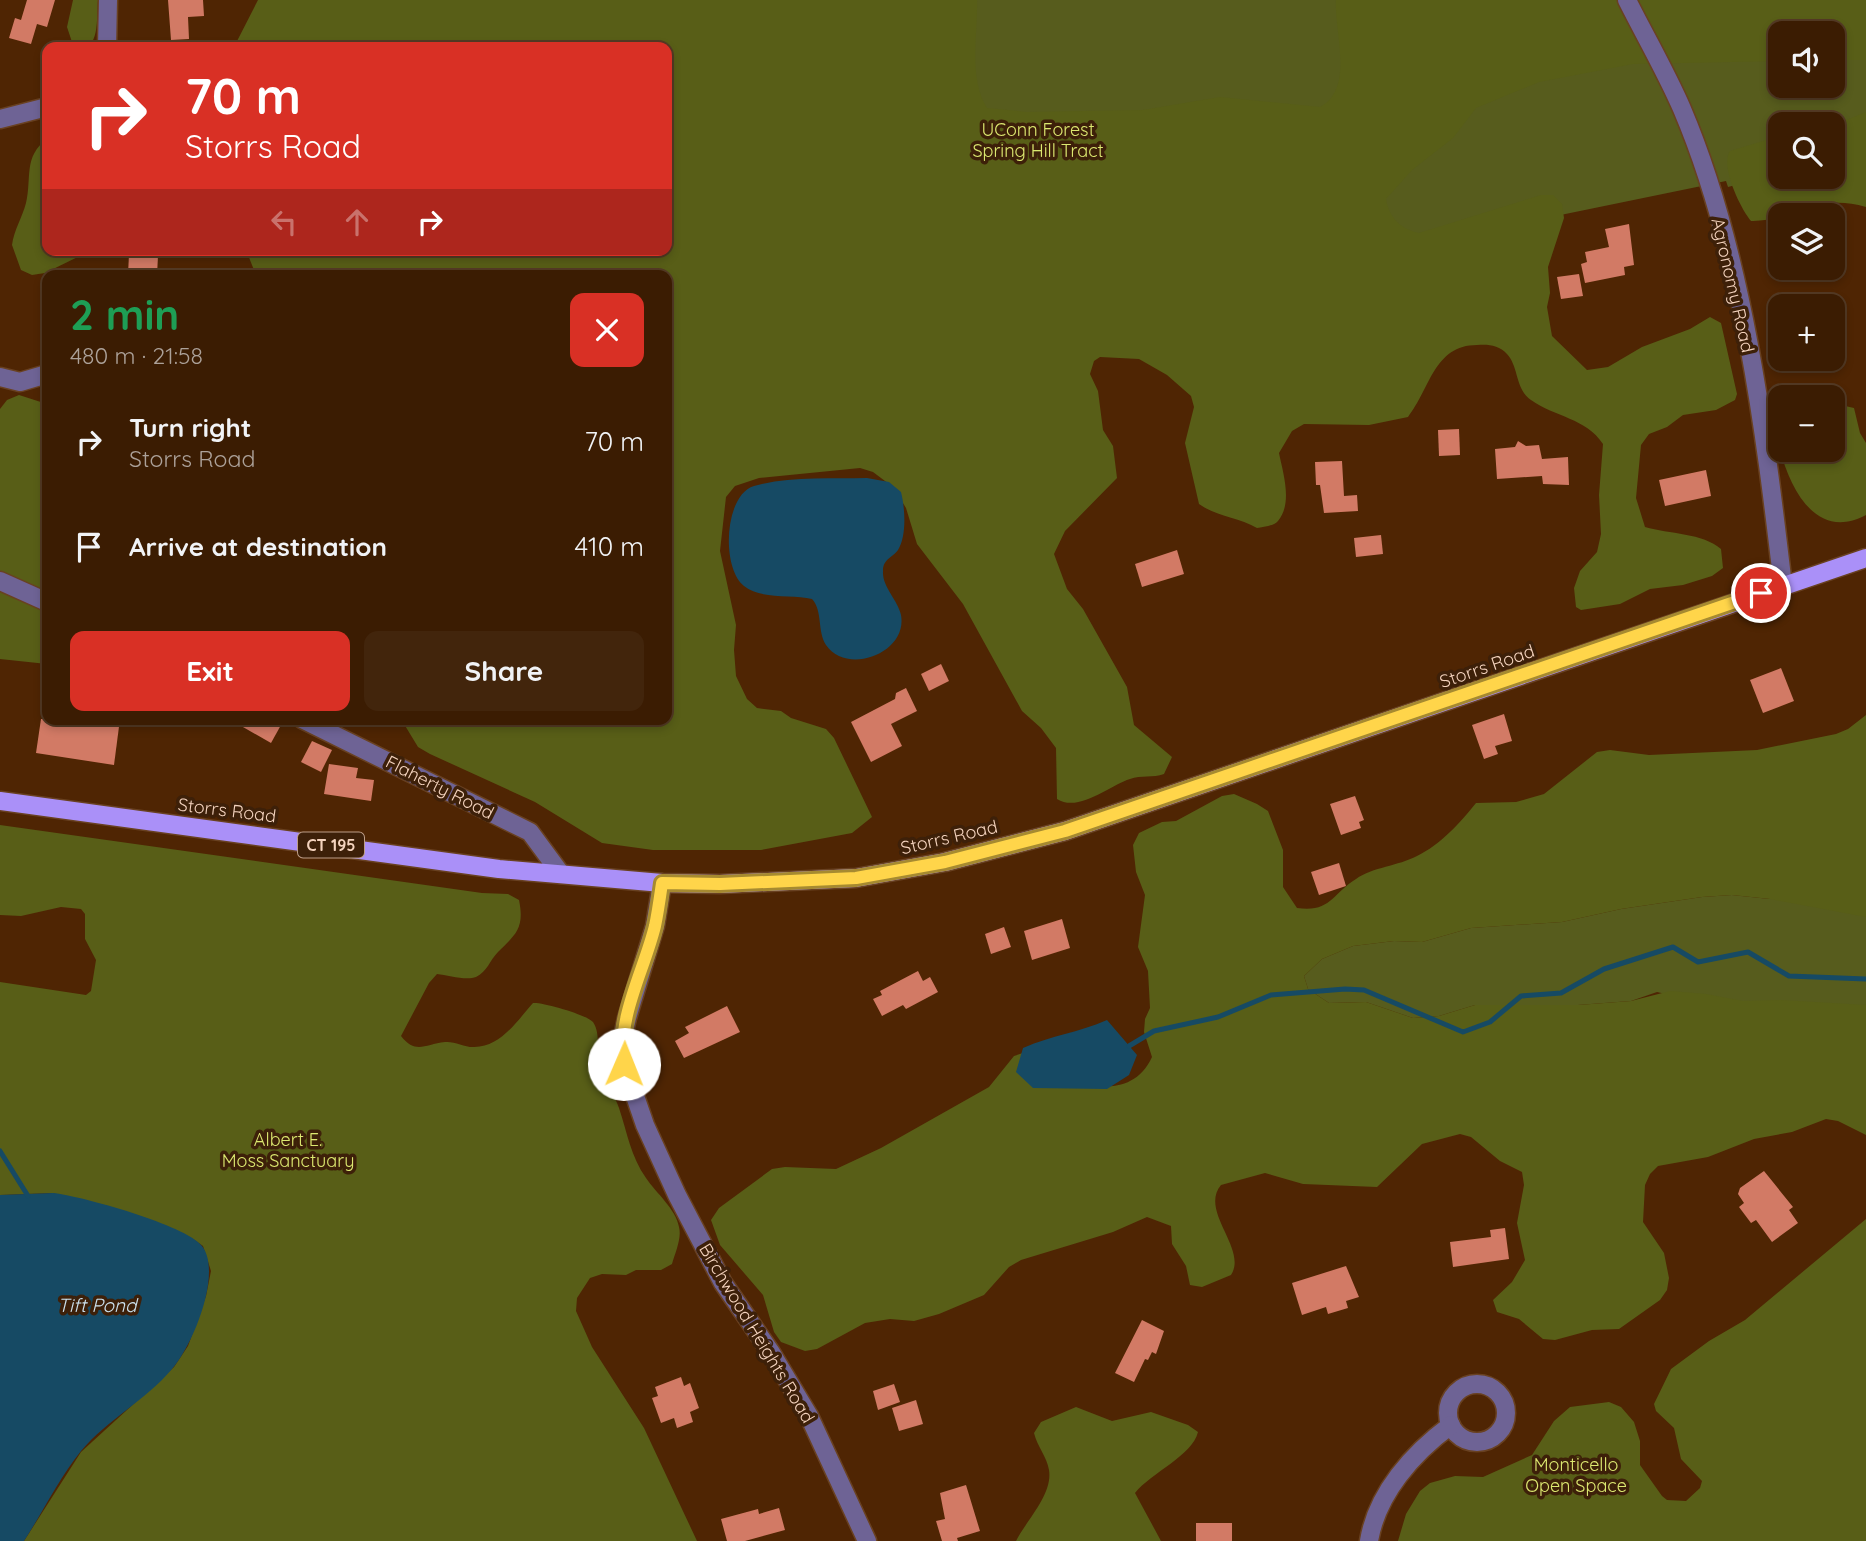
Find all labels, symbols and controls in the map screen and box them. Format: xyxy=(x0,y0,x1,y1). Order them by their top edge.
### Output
map controls xyxy=(1768,21,1845,462)
button: sound xyxy=(1768,21,1845,98)
text: 70 m xyxy=(185,65,301,126)
icon: right xyxy=(70,70,161,161)
button: search xyxy=(1768,112,1845,189)
park label: UConn Forest Spring Hill Tract xyxy=(972,118,1104,162)
text: Storrs Road xyxy=(185,126,361,166)
icon: left xyxy=(265,203,303,241)
icon: ahead xyxy=(338,203,376,241)
icon: right xyxy=(411,203,449,241)
button: layers xyxy=(1768,203,1845,280)
street label: Agronomy Road xyxy=(1706,215,1760,355)
text: 2 min xyxy=(70,288,179,341)
button: close xyxy=(570,293,644,367)
button: + xyxy=(1768,294,1845,371)
text: 480 m · 21:58 xyxy=(70,341,203,370)
button: − xyxy=(1768,385,1845,462)
text: Turn right xyxy=(129,411,251,444)
icon: right xyxy=(70,423,108,461)
text: 70 m xyxy=(584,425,644,458)
text: Storrs Road xyxy=(129,444,255,473)
icon: arrive xyxy=(70,528,108,566)
text: Arrive at destination xyxy=(129,530,387,563)
text: 410 m xyxy=(575,530,644,563)
pin xyxy=(1731,563,1791,623)
icon: arrive xyxy=(1742,574,1780,612)
button: Exit xyxy=(70,631,350,711)
button: Share xyxy=(364,631,644,711)
street label: Storrs Road xyxy=(1437,639,1537,693)
street label: Flaherty Road xyxy=(382,750,498,824)
street label: Storrs Road xyxy=(177,793,277,827)
street label: Storrs Road xyxy=(898,815,1000,859)
road number: CT 195 xyxy=(298,832,364,858)
position arrow xyxy=(587,1027,661,1101)
park label: Albert E. Moss Sanctuary xyxy=(222,1128,354,1172)
street label: Birchwood Heights Road xyxy=(694,1239,820,1427)
water label: Tift Pond xyxy=(57,1293,139,1317)
park label: Monticello Open Space xyxy=(1525,1453,1627,1497)

